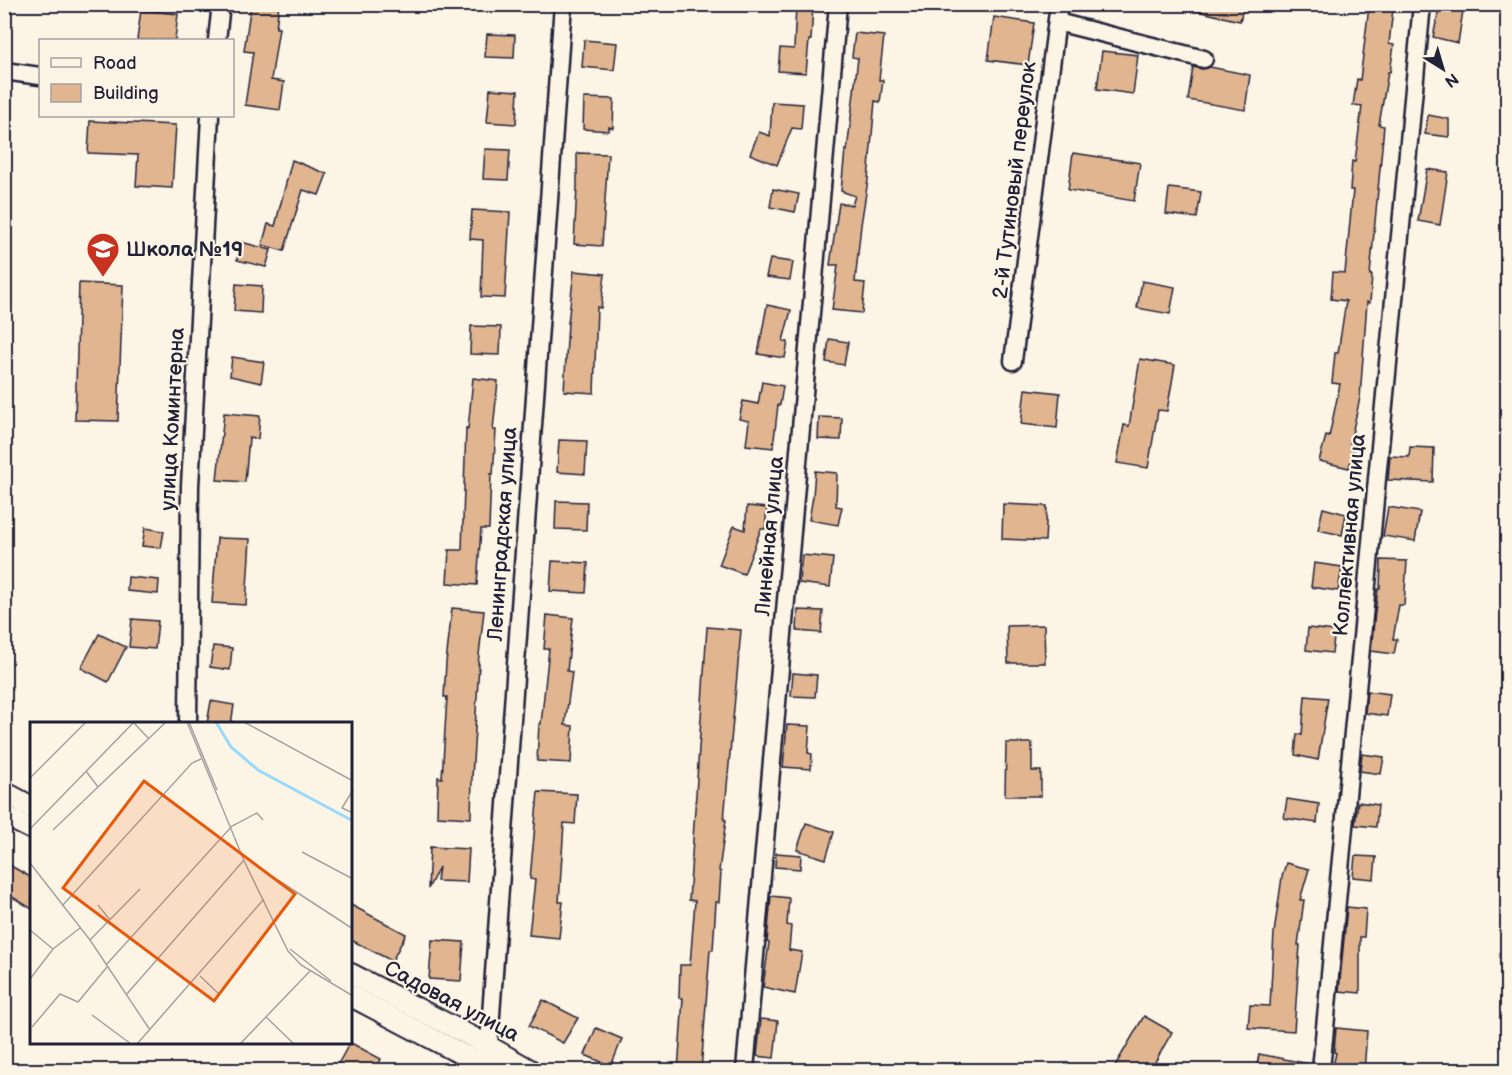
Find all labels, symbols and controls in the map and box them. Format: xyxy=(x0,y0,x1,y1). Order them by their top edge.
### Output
legend xyxy=(39,39,234,117)
north arrow xyxy=(1413,39,1473,99)
text: Road xyxy=(93,53,137,74)
street label: 2-й Тутиновый переулок xyxy=(988,60,1041,300)
text: N xyxy=(1441,69,1462,91)
text: Building xyxy=(93,83,159,104)
school or university icon: Школа №19 xyxy=(85,231,121,278)
place label: Школа №19 xyxy=(126,237,243,262)
street label: улица Коминтерна xyxy=(155,326,190,511)
street label: Ленинградская улица xyxy=(482,425,522,643)
street label: Коллективная улица xyxy=(1328,432,1371,637)
street label: Линейная улица xyxy=(750,454,789,618)
inset map xyxy=(30,722,352,1045)
street label: Садовая улица xyxy=(380,955,524,1048)

